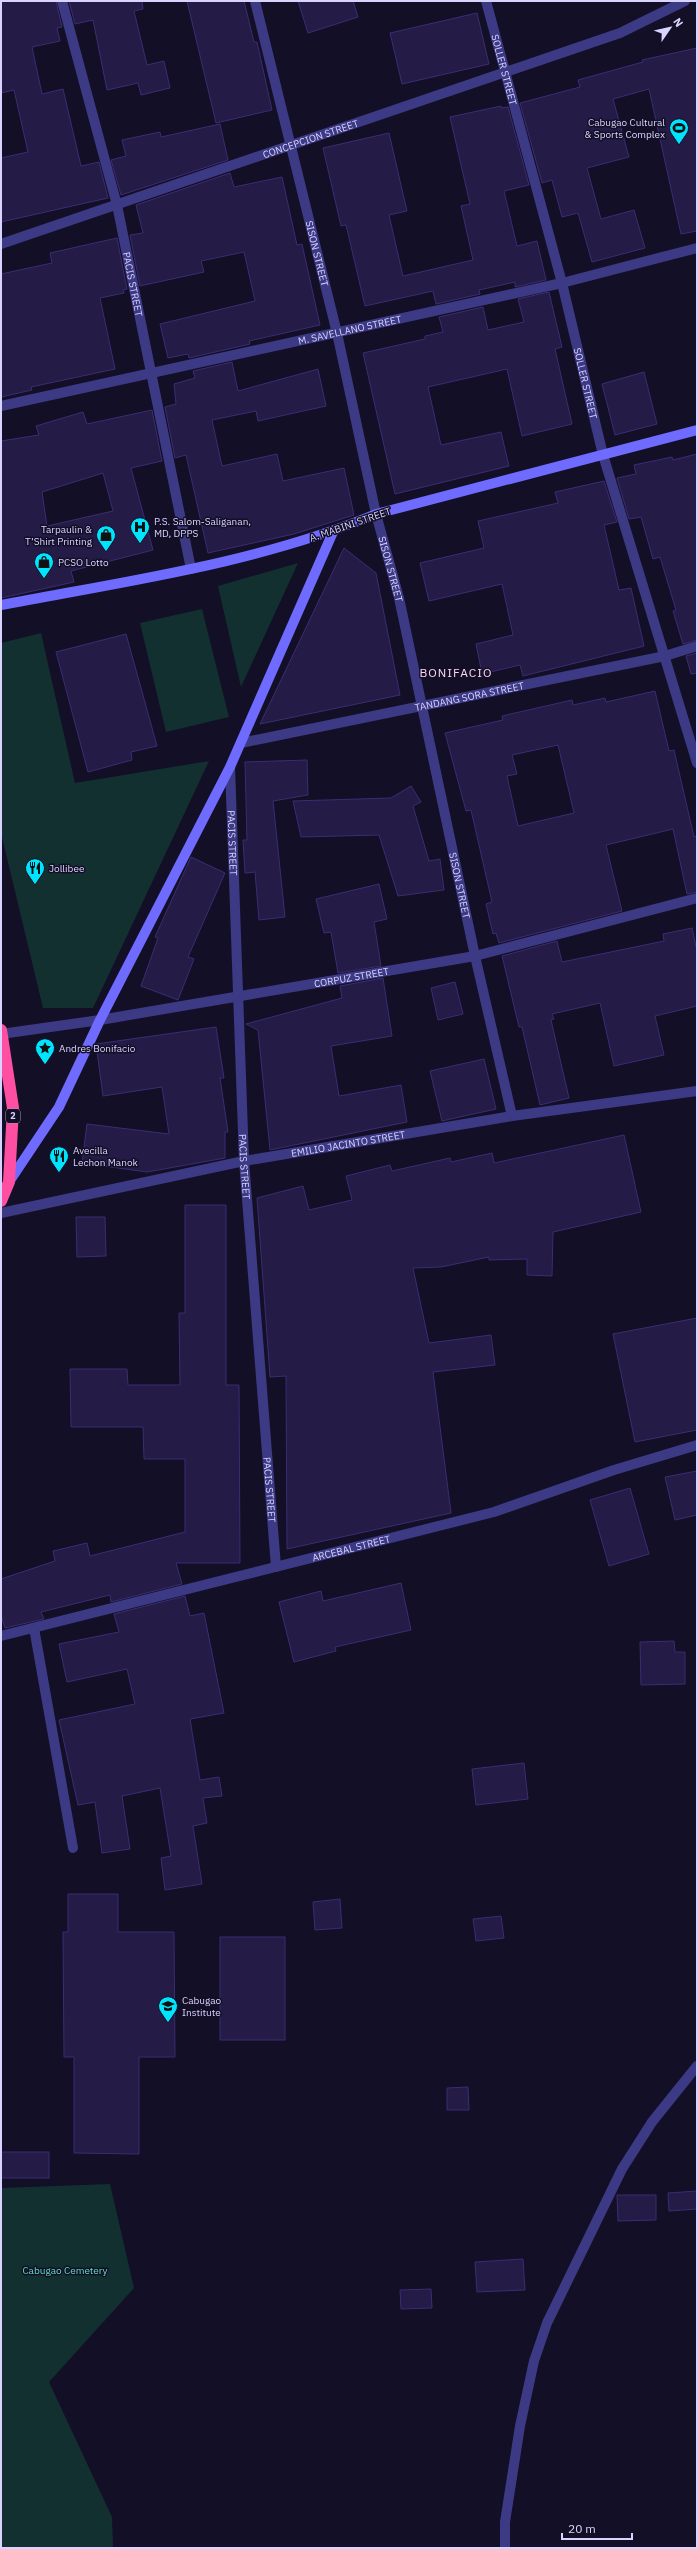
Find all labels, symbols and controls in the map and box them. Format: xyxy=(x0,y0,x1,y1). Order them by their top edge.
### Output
north arrow xyxy=(650,8,690,48)
text: N xyxy=(670,15,686,30)
street label: SOLLER STREET xyxy=(488,33,520,107)
place label: Cabugao Cultural & Sports Complex xyxy=(585,116,665,141)
street label: CONCEPCION STREET xyxy=(261,117,361,161)
sports icon: Cabugao Cultural & Sports Complex xyxy=(668,117,690,145)
street label: SISON STREET xyxy=(302,219,331,288)
street label: PACIS STREET xyxy=(120,251,146,318)
street label: M. SAVELLANO STREET xyxy=(297,312,403,348)
street label: SOLLER STREET xyxy=(571,346,600,420)
street label: A. MABINI STREET xyxy=(308,504,393,545)
place label: P.S. Salom-Saliganan, MD, DPPS xyxy=(154,515,251,540)
hospital icon: P.S. Salom-Saliganan, MD, DPPS xyxy=(129,516,151,544)
place label: Tarpaulin & T’Shirt Printing xyxy=(25,523,93,548)
shop icon: Tarpaulin & T’Shirt Printing xyxy=(95,524,117,552)
street label: SISON STREET xyxy=(375,535,406,603)
shop icon: PCSO Lotto xyxy=(33,551,55,579)
place label: PCSO Lotto xyxy=(58,556,109,569)
district label: BONIFACIO xyxy=(419,665,493,680)
street label: TANDANG SORA STREET xyxy=(413,679,525,714)
street label: PACIS STREET xyxy=(225,810,240,876)
street label: SISON STREET xyxy=(446,851,473,920)
restaurant icon: Jollibee xyxy=(24,857,46,885)
place label: Jollibee xyxy=(49,862,85,875)
street label: CORPUZ STREET xyxy=(313,965,390,990)
place icon: Andres Bonifacio xyxy=(34,1037,56,1065)
place label: Andres Bonifacio xyxy=(59,1042,136,1055)
road number: 2 xyxy=(6,1109,20,1123)
street label: EMILIO JACINTO STREET xyxy=(290,1128,406,1160)
street label: PACIS STREET xyxy=(236,1134,253,1200)
place label: Avecilla Lechon Manok xyxy=(73,1144,138,1169)
restaurant icon: Avecilla Lechon Manok xyxy=(48,1145,70,1173)
street label: PACIS STREET xyxy=(260,1457,278,1523)
street label: ARCEBAL STREET xyxy=(311,1532,392,1565)
place label: Cabugao Institute xyxy=(182,1994,222,2019)
school or university icon: Cabugao Institute xyxy=(157,1995,179,2023)
park label: Cabugao Cemetery xyxy=(22,2264,108,2277)
scale bar xyxy=(562,2515,632,2541)
text: 20 m xyxy=(568,2521,596,2536)

